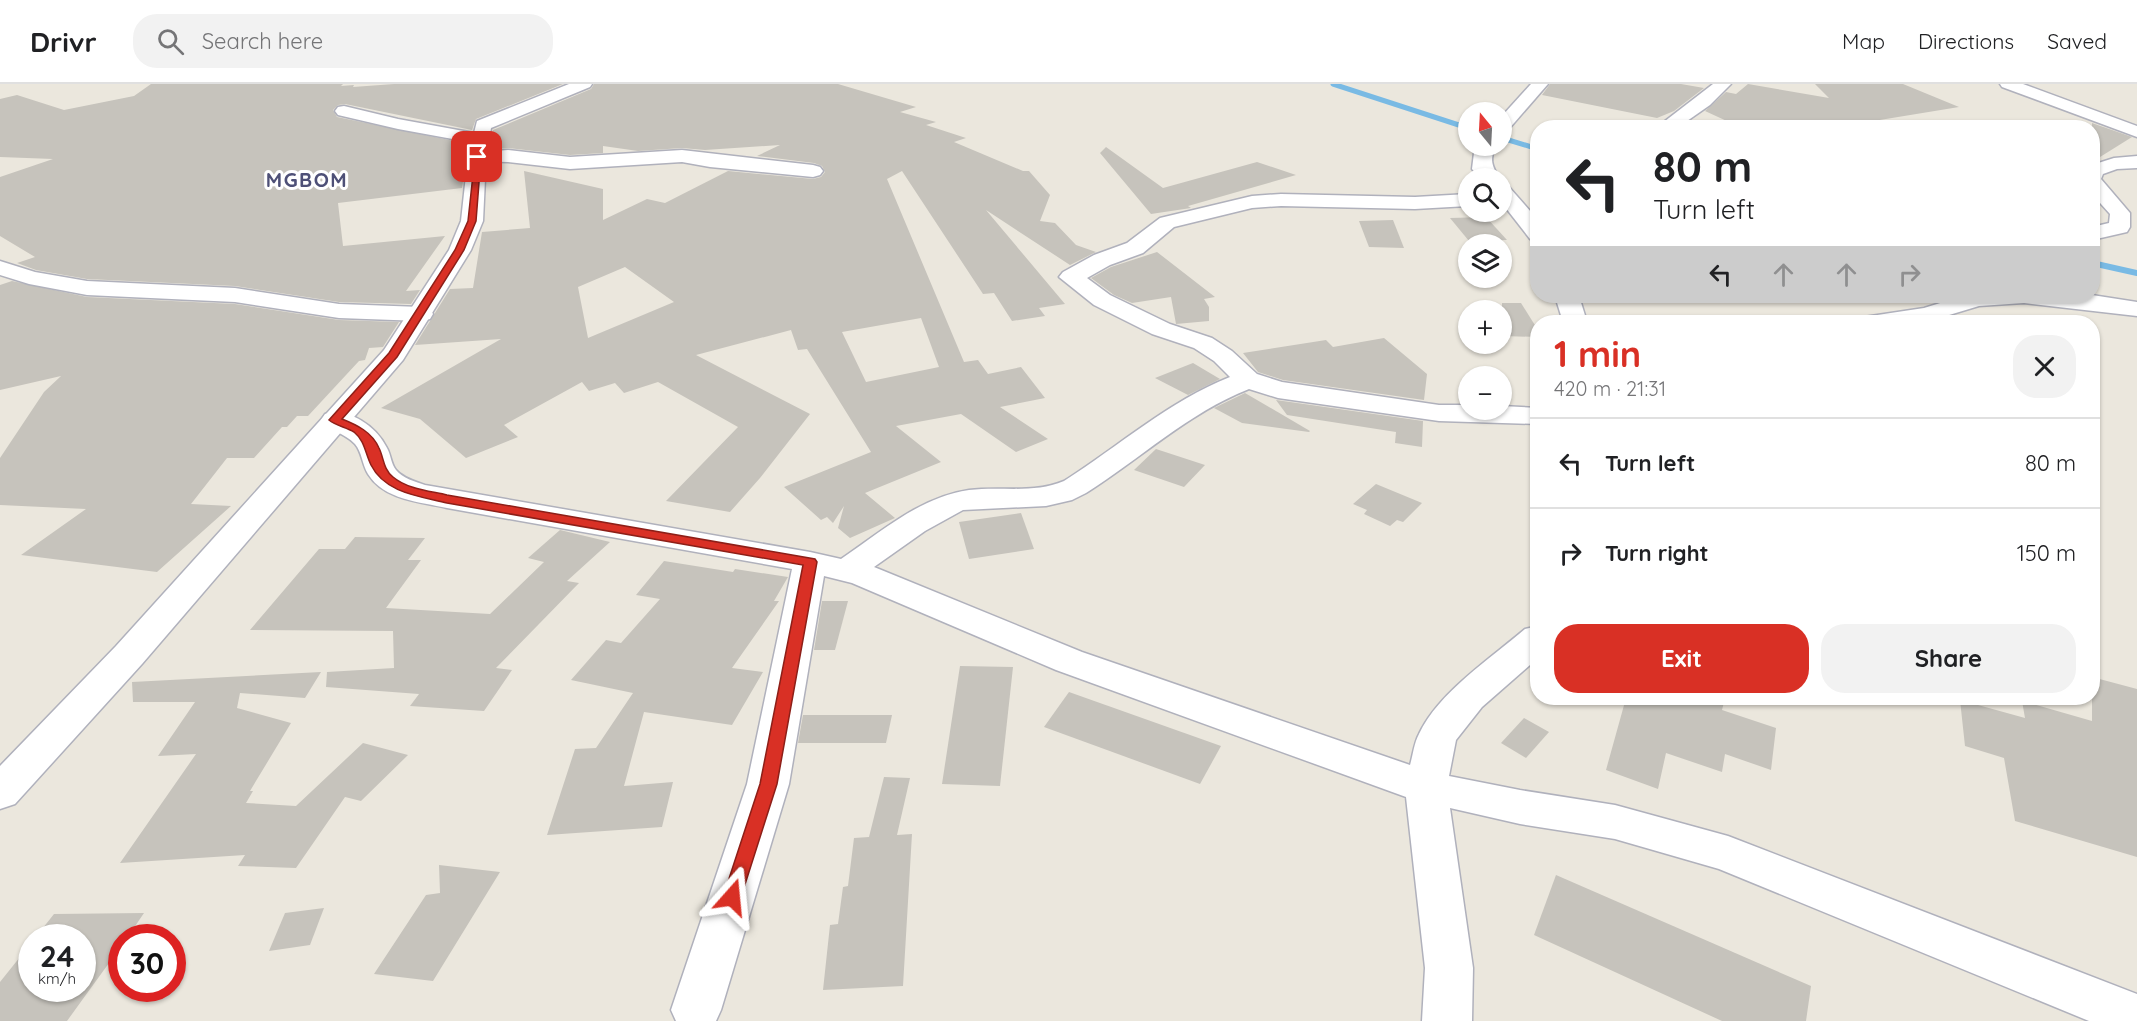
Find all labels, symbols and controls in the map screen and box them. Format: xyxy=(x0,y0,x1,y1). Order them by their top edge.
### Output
search box xyxy=(133,14,553,68)
text: Drivr xyxy=(30,24,97,59)
icon: search xyxy=(154,25,187,58)
text: Search here xyxy=(202,27,323,55)
text: Map xyxy=(1842,28,1885,54)
text: Directions xyxy=(1918,28,2014,54)
text: Saved xyxy=(2047,28,2107,54)
north arrow xyxy=(1458,102,1512,156)
map controls xyxy=(1458,102,1512,420)
pin xyxy=(451,131,502,182)
icon: arrive xyxy=(460,140,493,173)
text: 80 m xyxy=(1653,140,1752,193)
icon: left xyxy=(1554,144,1632,222)
district label: MGBOM xyxy=(266,167,348,192)
button: search xyxy=(1458,168,1512,222)
text: Turn left xyxy=(1653,192,1755,226)
button: layers xyxy=(1458,234,1512,288)
icon: left xyxy=(1704,258,1737,291)
icon: ahead xyxy=(1767,258,1800,291)
icon: ahead xyxy=(1830,258,1863,291)
icon: right xyxy=(1893,258,1926,291)
button: + xyxy=(1458,300,1512,354)
text: 1 min xyxy=(1554,331,1641,376)
button: close xyxy=(2013,335,2076,398)
button: − xyxy=(1458,366,1512,420)
text: 420 m · 21:31 xyxy=(1554,376,1666,401)
icon: left xyxy=(1554,447,1587,480)
text: Turn left xyxy=(1605,449,1695,477)
text: 80 m xyxy=(2025,449,2076,477)
icon: right xyxy=(1554,537,1587,570)
text: Turn right xyxy=(1605,539,1709,567)
text: 150 m xyxy=(2017,539,2076,567)
button: Exit xyxy=(1554,624,1809,693)
button: Share xyxy=(1821,624,2076,693)
position arrow xyxy=(700,865,764,929)
speed limit sign: 30 xyxy=(108,924,186,1002)
text: 24 xyxy=(40,937,74,975)
text: km/h xyxy=(38,969,76,988)

